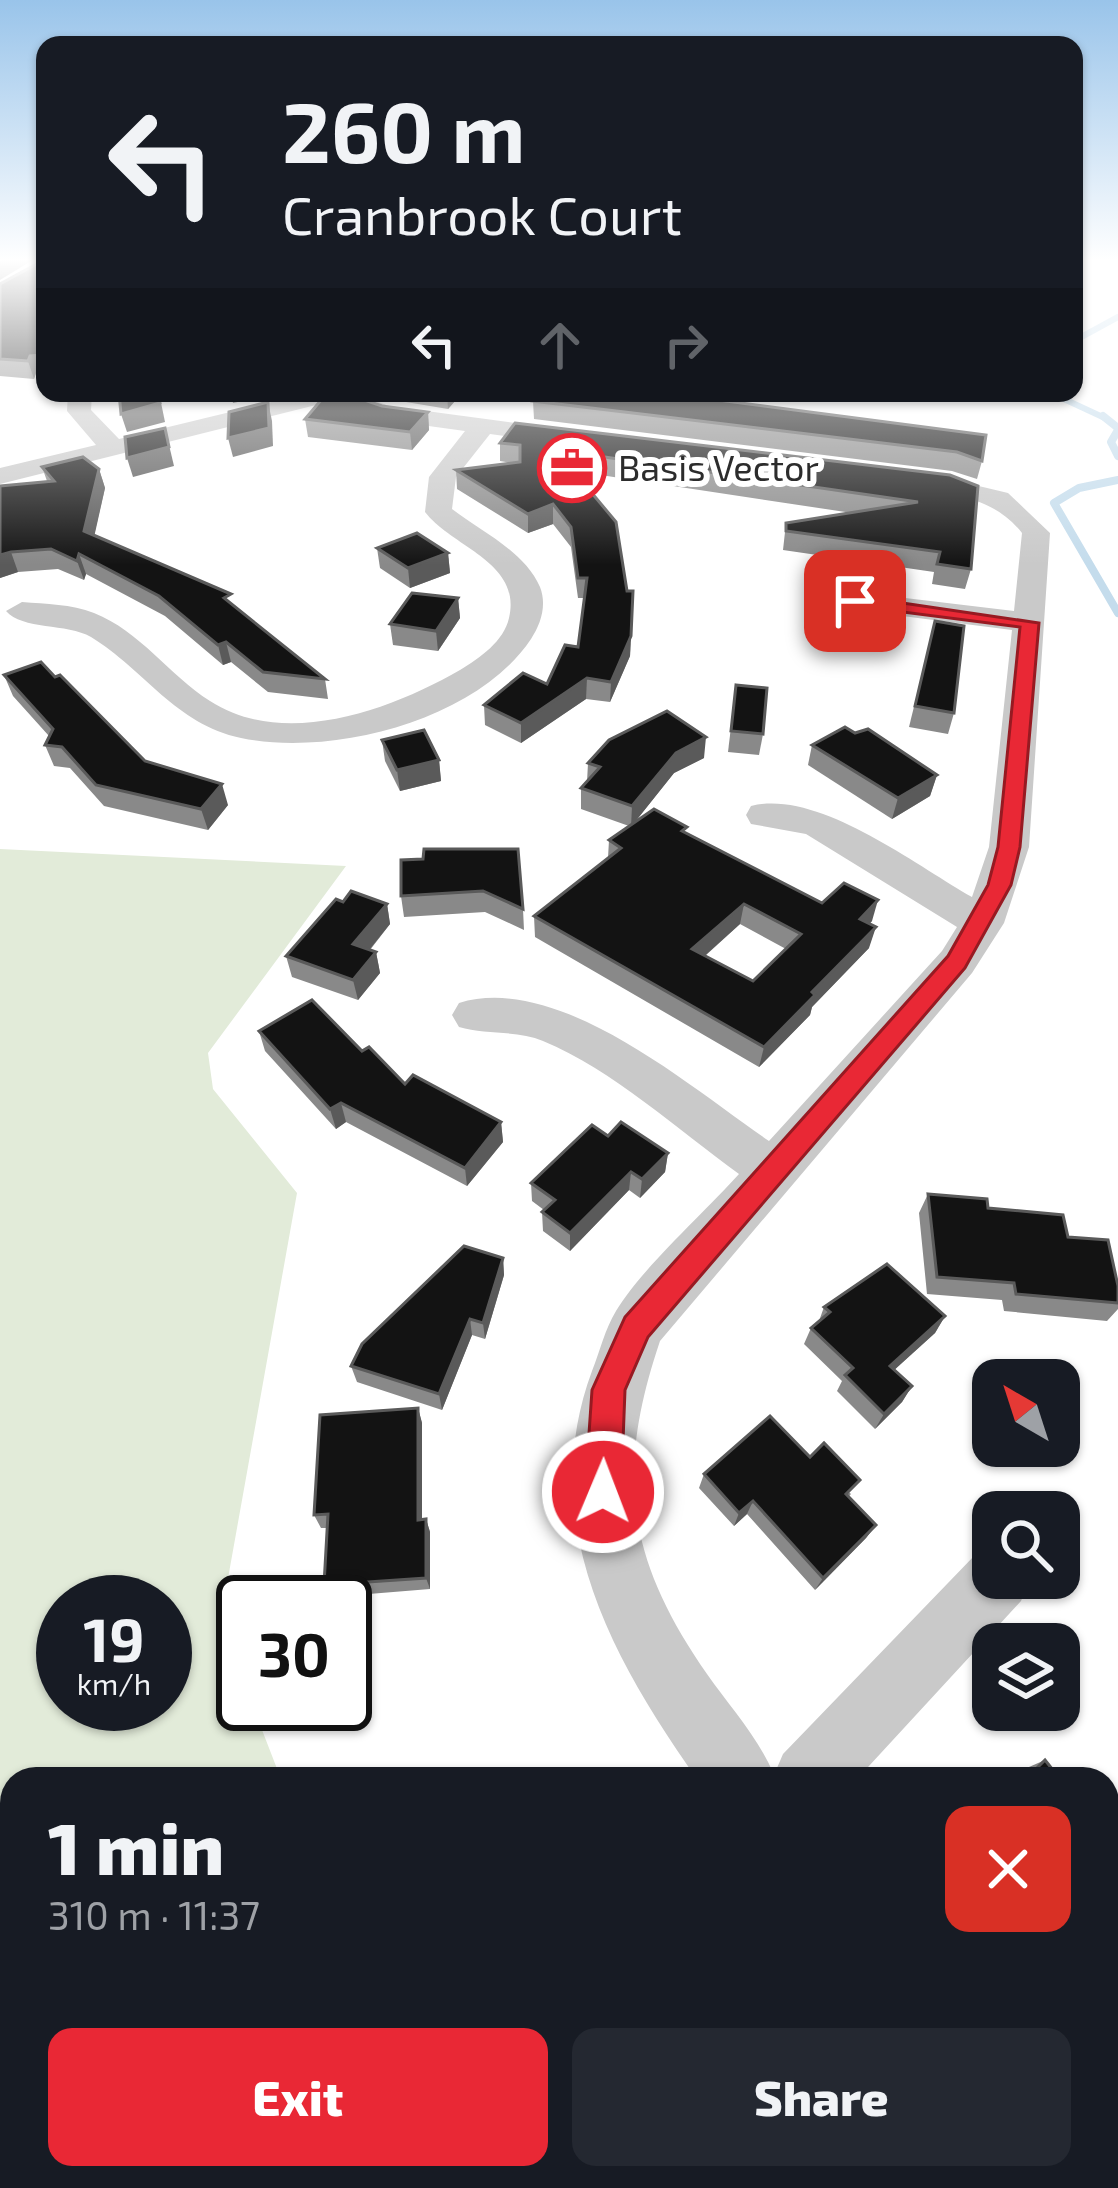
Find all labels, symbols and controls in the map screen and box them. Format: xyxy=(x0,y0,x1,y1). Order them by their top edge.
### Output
text: 260 m xyxy=(282,79,526,180)
icon: left xyxy=(84,84,240,240)
text: Cranbrook Court xyxy=(282,181,682,246)
icon: left xyxy=(401,312,467,378)
icon: ahead xyxy=(527,312,593,378)
icon: right xyxy=(653,312,719,378)
office icon: Basis Vector xyxy=(537,433,607,503)
place label: Basis Vector xyxy=(618,445,819,488)
pin xyxy=(804,550,906,652)
icon: arrive xyxy=(822,568,888,634)
north arrow xyxy=(972,1359,1080,1467)
map controls xyxy=(972,1359,1080,1731)
position arrow xyxy=(540,1429,666,1555)
button: search xyxy=(972,1491,1080,1599)
speed limit sign: 30 xyxy=(216,1575,372,1731)
text: 19 xyxy=(83,1602,145,1674)
button: layers xyxy=(972,1623,1080,1731)
text: km/h xyxy=(77,1665,151,1701)
text: 1 min xyxy=(48,1803,224,1889)
button: close xyxy=(945,1806,1071,1932)
text: 310 m · 11:37 xyxy=(48,1891,260,1938)
button: Exit xyxy=(48,2028,548,2166)
button: Share xyxy=(572,2028,1071,2166)

